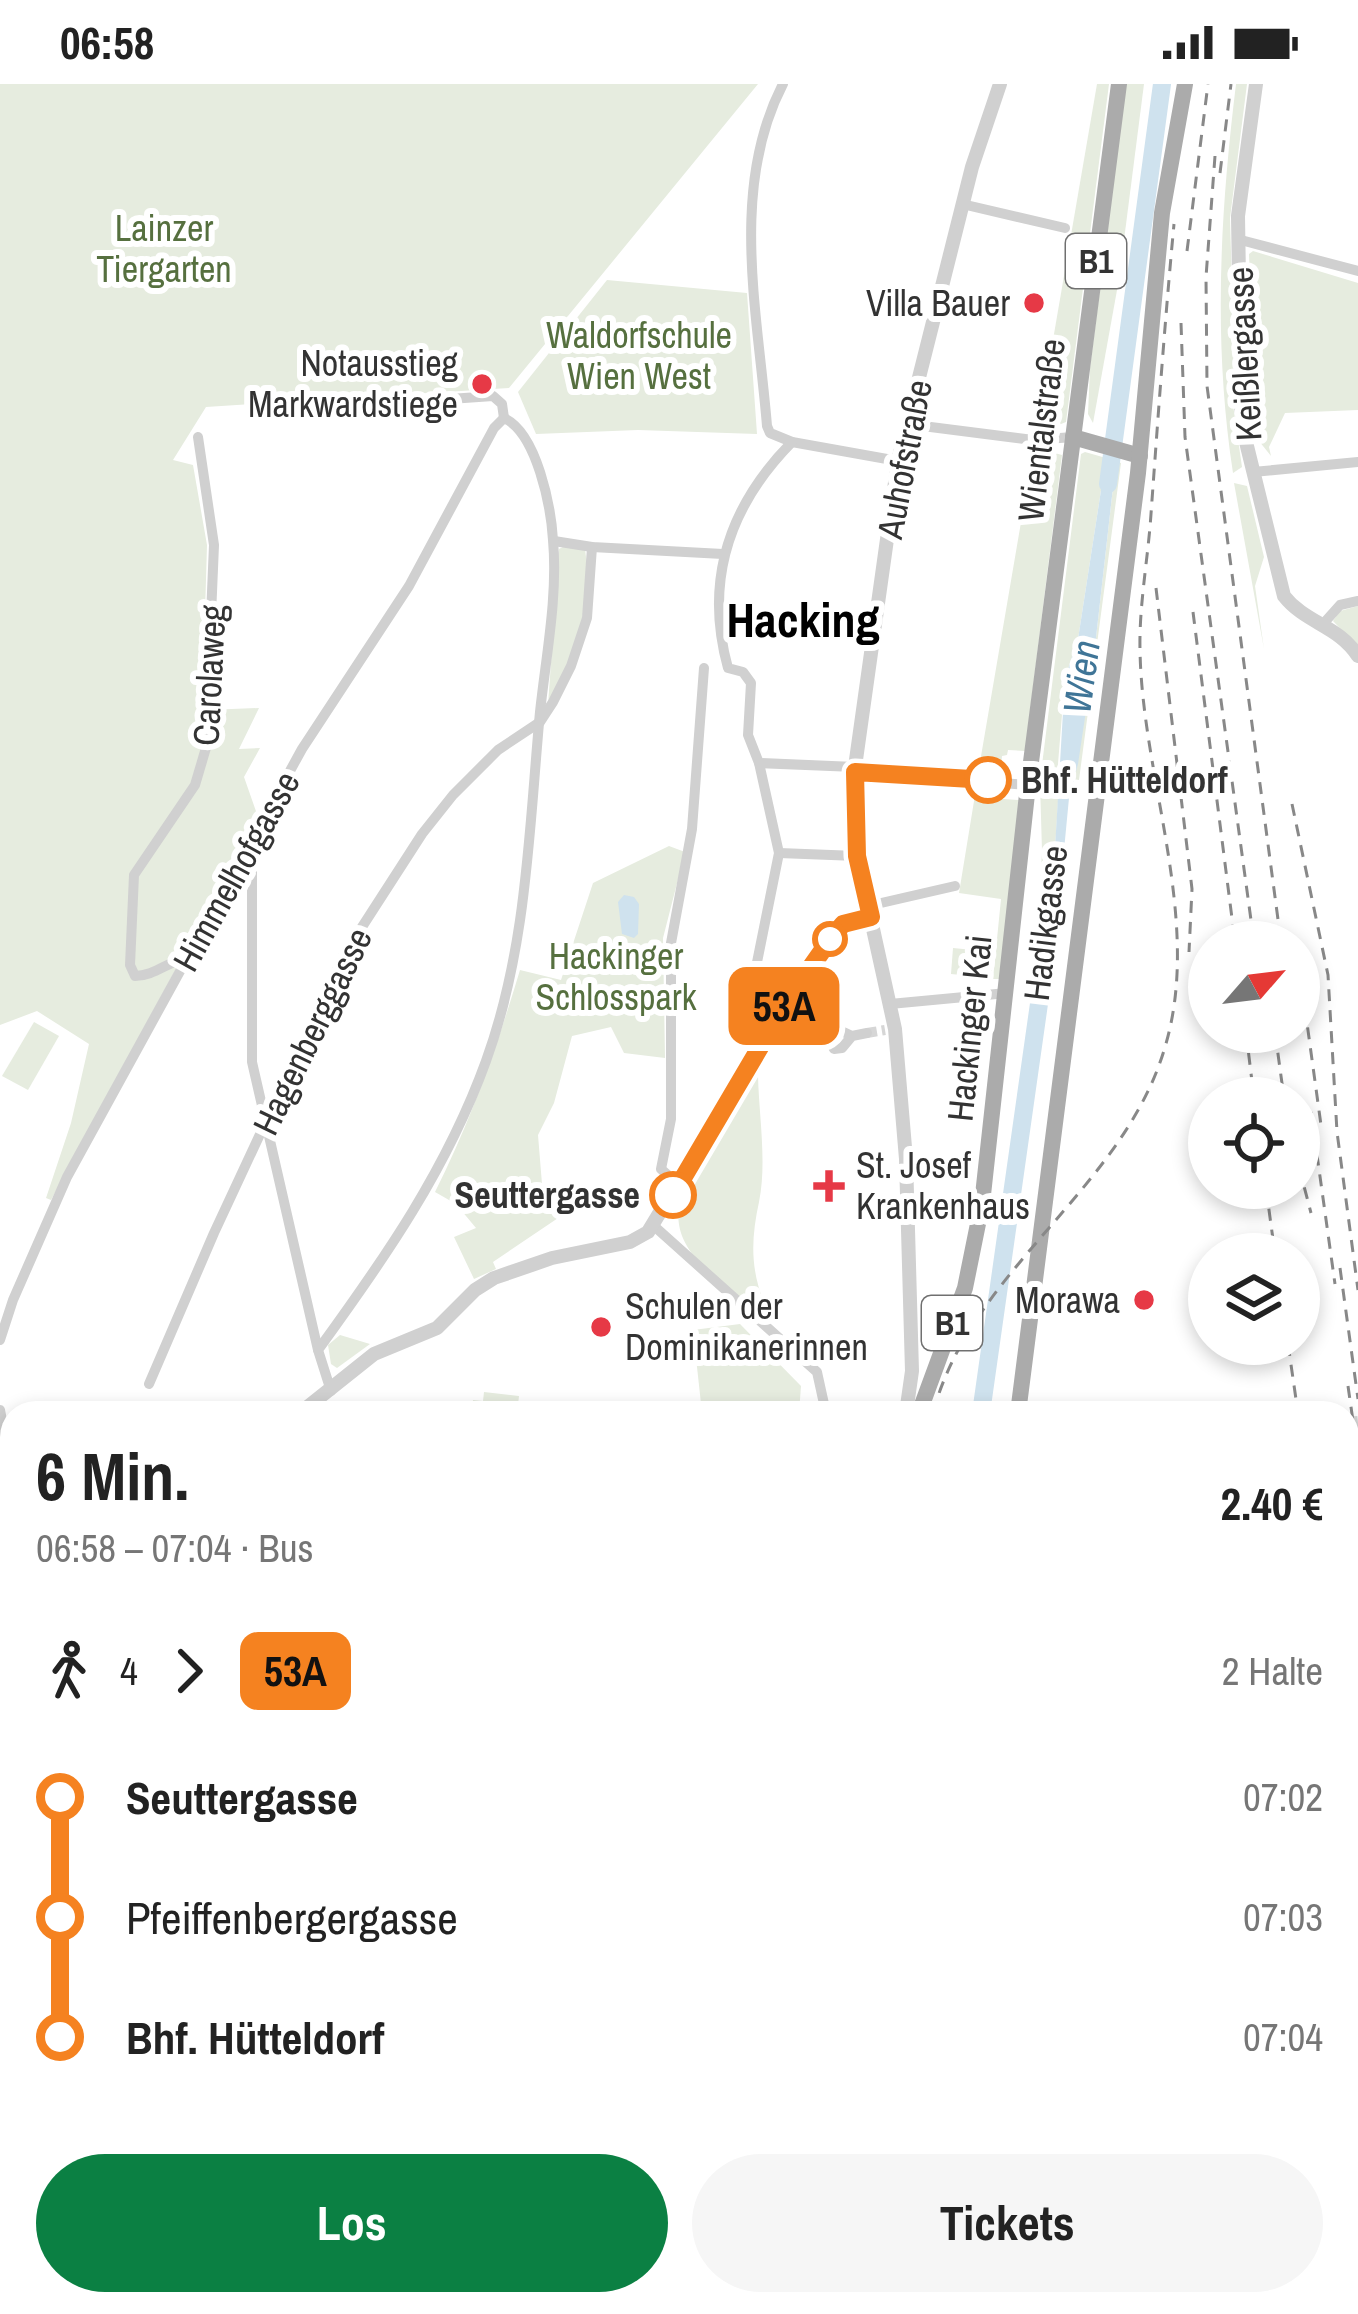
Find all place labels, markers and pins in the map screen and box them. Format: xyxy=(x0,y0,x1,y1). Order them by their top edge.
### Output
place label: Villa Bauer xyxy=(866,279,1010,327)
marker: Villa Bauer xyxy=(1021,290,1047,316)
place label: Notausstieg Markwardstiege xyxy=(248,339,459,428)
marker: Notausstieg Markwardstiege xyxy=(469,371,495,397)
place label: Bhf. Hütteldorf xyxy=(1021,756,1228,804)
marker: Bhf. Hütteldorf xyxy=(966,758,1010,802)
unlabelled marker xyxy=(814,923,846,955)
place label: St. Josef Krankenhaus xyxy=(856,1141,1030,1230)
marker: St. Josef Krankenhaus xyxy=(813,1170,845,1202)
place label: Seuttergasse xyxy=(455,1171,640,1219)
marker: Seuttergasse xyxy=(651,1173,695,1217)
place label: Morawa xyxy=(1015,1276,1120,1324)
place label: Schulen der Dominikanerinnen xyxy=(625,1282,868,1371)
marker: Morawa xyxy=(1131,1287,1157,1313)
marker: Schulen der Dominikanerinnen xyxy=(588,1314,614,1340)

